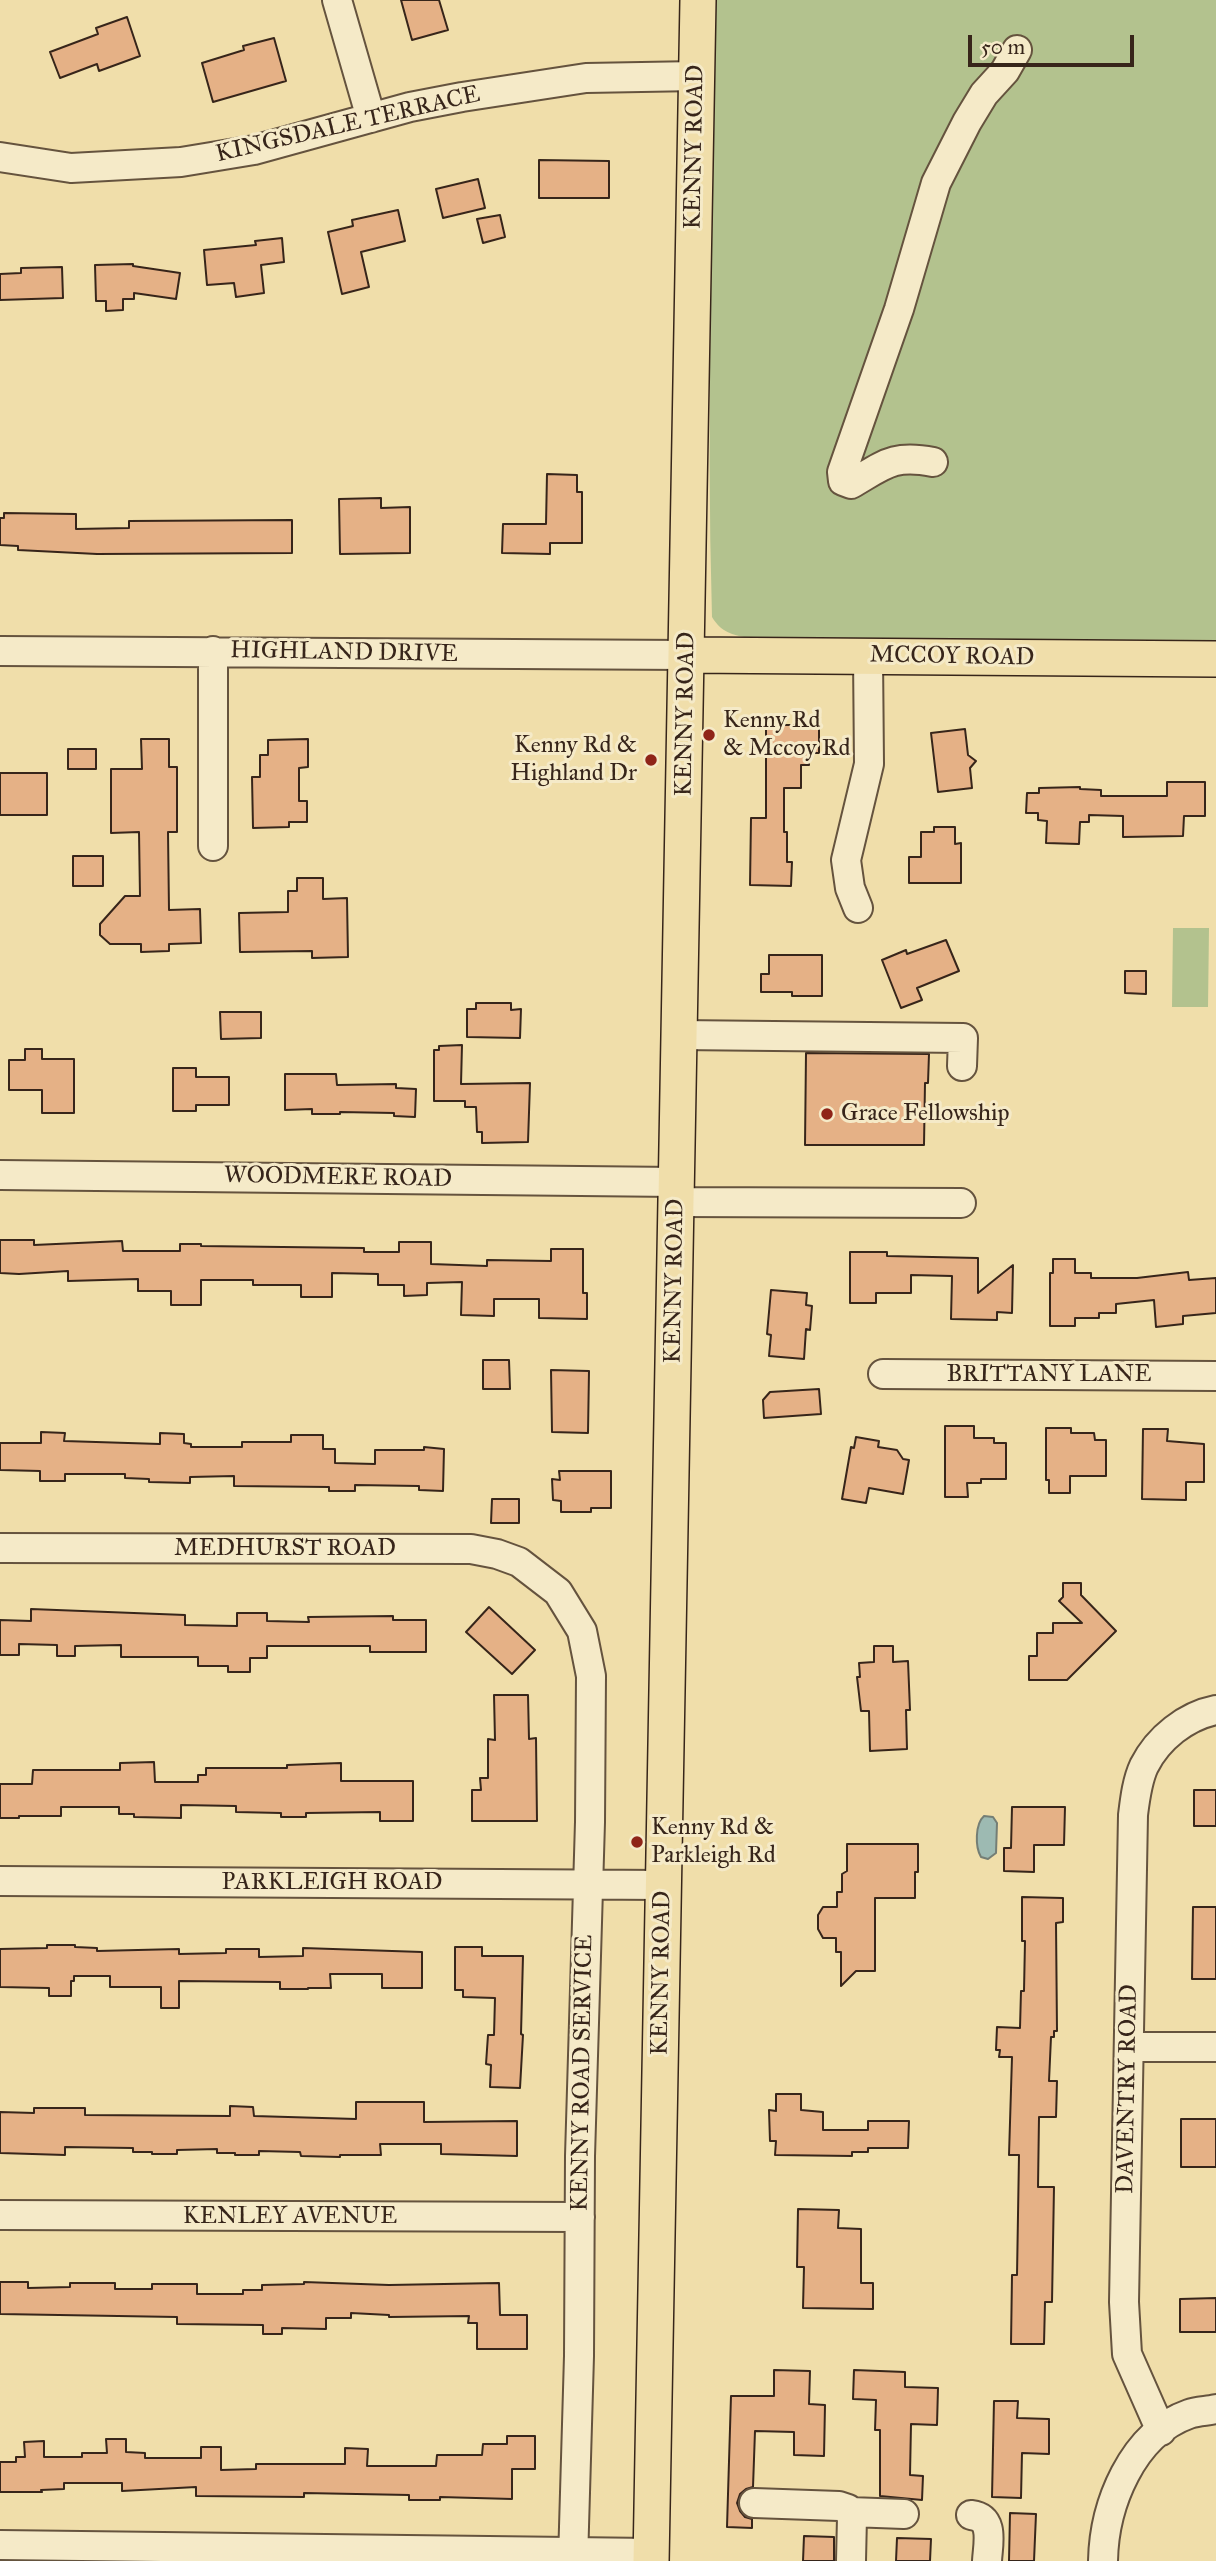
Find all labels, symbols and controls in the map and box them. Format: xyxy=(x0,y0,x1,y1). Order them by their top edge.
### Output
scale bar xyxy=(971,21,1137,65)
text: 50 m xyxy=(981,34,1025,60)
street label: KENNY ROAD xyxy=(679,64,711,230)
street label: KINGSDALE TERRACE xyxy=(213,81,483,169)
street label: KENNY ROAD xyxy=(670,631,702,797)
street label: HIGHLAND DRIVE xyxy=(230,637,458,669)
street label: MCCOY ROAD xyxy=(869,641,1035,673)
place label: Kenny Rd & Mccoy Rd xyxy=(723,707,851,763)
marker: Kenny Rd & Mccoy Rd xyxy=(701,727,717,743)
place label: Kenny Rd & Highland Dr xyxy=(510,732,637,788)
marker: Kenny Rd & Highland Dr xyxy=(643,752,659,768)
place label: Grace Fellowship xyxy=(841,1100,1010,1128)
marker: Grace Fellowship xyxy=(819,1106,835,1122)
street label: WOODMERE ROAD xyxy=(224,1162,452,1194)
street label: KENNY ROAD xyxy=(659,1198,691,1364)
street label: BRITTANY LANE xyxy=(947,1361,1151,1389)
street label: MEDHURST ROAD xyxy=(174,1535,396,1563)
place label: Kenny Rd & Parkleigh Rd xyxy=(651,1814,776,1870)
marker: Kenny Rd & Parkleigh Rd xyxy=(629,1834,645,1850)
street label: PARKLEIGH ROAD xyxy=(221,1869,443,1897)
street label: KENNY ROAD xyxy=(646,1890,678,2056)
street label: KENNY ROAD SERVICE xyxy=(566,1934,600,2212)
street label: DAVENTRY ROAD xyxy=(1112,1984,1144,2194)
street label: KENLEY AVENUE xyxy=(183,2203,397,2231)

